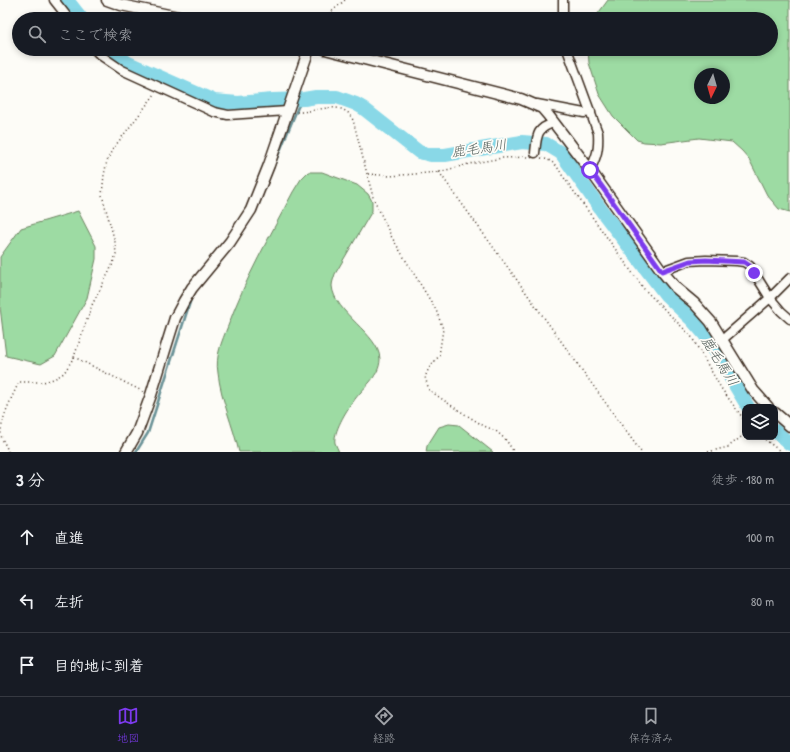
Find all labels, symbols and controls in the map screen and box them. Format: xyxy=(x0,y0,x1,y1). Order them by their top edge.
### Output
search box xyxy=(12,12,778,56)
icon: search xyxy=(26,23,48,45)
text: ここで検索 xyxy=(58,24,133,45)
north arrow xyxy=(694,68,730,104)
water label: 鹿毛馬川 xyxy=(450,134,508,161)
route start xyxy=(581,161,599,179)
route end xyxy=(745,264,763,282)
water label: 鹿毛馬川 xyxy=(698,332,743,390)
map controls xyxy=(742,404,778,440)
button: layers xyxy=(742,404,778,440)
text: 3 分 xyxy=(16,468,45,491)
text: 徒歩 · 180 m xyxy=(711,470,774,488)
icon: ahead xyxy=(16,526,38,548)
text: 直進 xyxy=(54,527,84,548)
text: 100 m xyxy=(746,528,774,546)
icon: left xyxy=(16,590,38,612)
text: 左折 xyxy=(54,591,84,612)
text: 80 m xyxy=(751,592,774,610)
icon: arrive xyxy=(16,654,38,676)
text: 目的地に到着 xyxy=(54,655,144,676)
tab: 地図 xyxy=(117,705,139,745)
tab: 経路 xyxy=(373,705,395,745)
tab: 保存済み xyxy=(629,705,673,745)

